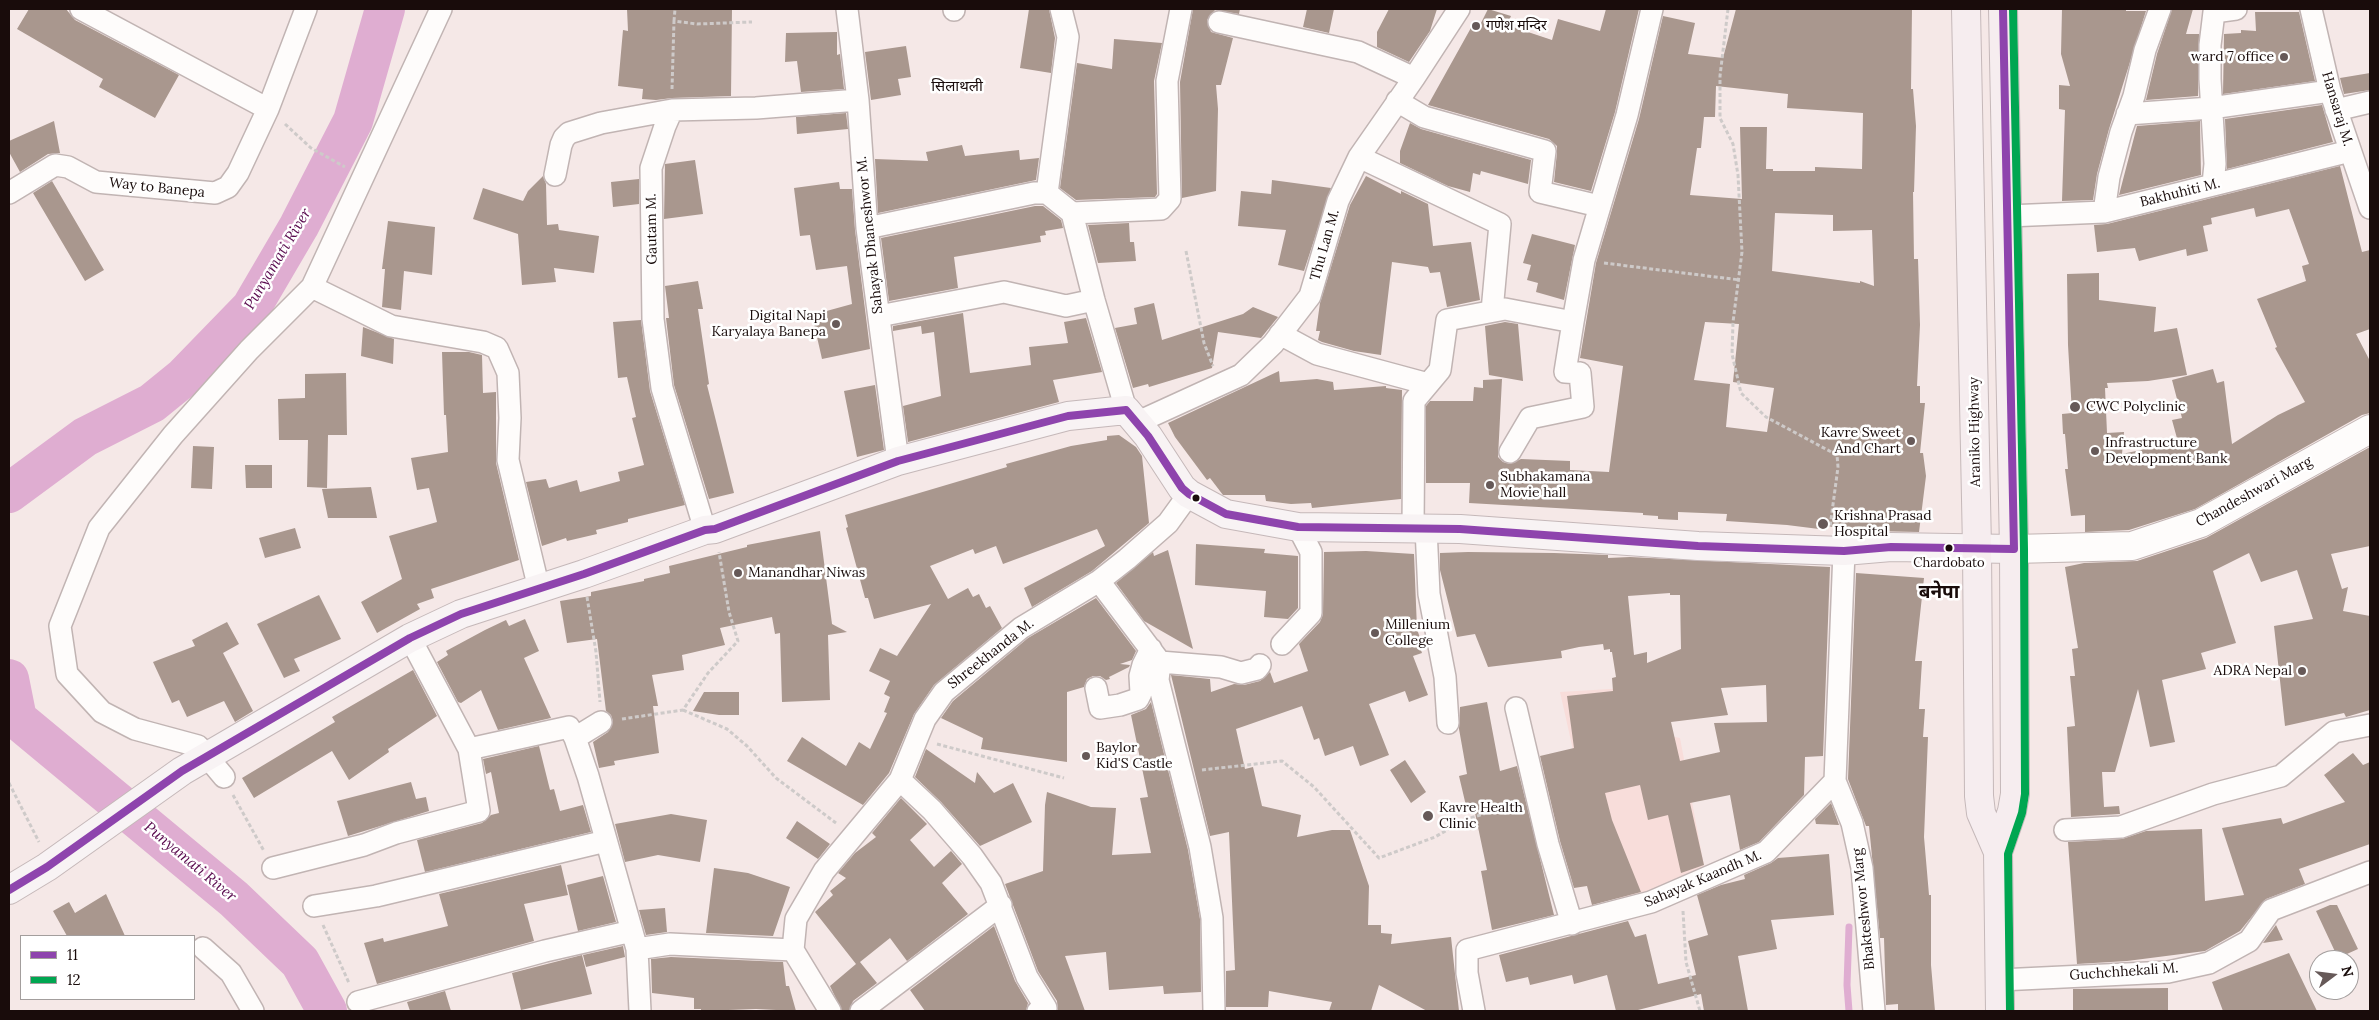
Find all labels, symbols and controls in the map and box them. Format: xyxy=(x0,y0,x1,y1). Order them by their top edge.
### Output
place label: गणेश मन्दिर xyxy=(1486,18,1547,34)
marker: गणेश मन्दिर xyxy=(1470,20,1482,32)
place label: ward 7 office xyxy=(2191,49,2274,65)
marker: ward 7 office xyxy=(2278,51,2290,63)
street label: Hansaraj M. xyxy=(2318,70,2356,148)
district label: सिलाथली xyxy=(931,78,983,96)
street label: Sahayak Dhaneshwor M. xyxy=(853,155,887,315)
street label: Way to Banepa xyxy=(108,175,206,201)
street label: Bakhuhiti M. xyxy=(2138,175,2222,211)
street label: Gautam M. xyxy=(643,193,661,265)
water label: Punyamati River xyxy=(241,205,315,313)
street label: Thu Lan M. xyxy=(1307,207,1343,283)
place label: Digital Napi Karyalaya Banepa xyxy=(712,308,826,341)
marker: Digital Napi Karyalaya Banepa xyxy=(830,318,842,330)
street label: Araniko Highway xyxy=(1966,377,1984,487)
place label: CWC Polyclinic xyxy=(2086,399,2186,415)
marker: CWC Polyclinic xyxy=(2068,400,2082,414)
place label: Kavre Sweet And Chart xyxy=(1821,425,1901,458)
marker: Kavre Sweet And Chart xyxy=(1905,435,1917,447)
place label: Infrastructure Development Bank xyxy=(2105,435,2227,468)
marker: Infrastructure Development Bank xyxy=(2089,445,2101,457)
street label: Chandeshwari Marg xyxy=(2193,453,2315,531)
place label: Subhakamana Movie hall xyxy=(1500,469,1590,502)
marker: Subhakamana Movie hall xyxy=(1484,479,1496,491)
unlabelled marker xyxy=(1191,493,1201,503)
place label: Krishna Prasad Hospital xyxy=(1834,508,1932,540)
marker: Krishna Prasad Hospital xyxy=(1816,517,1830,531)
marker: Chardobato xyxy=(1944,543,1954,553)
place label: Chardobato xyxy=(1913,555,1985,571)
place label: Manandhar Niwas xyxy=(748,565,865,581)
marker: Manandhar Niwas xyxy=(732,567,744,579)
district label: बनेपा xyxy=(1919,582,1959,604)
street label: Shreekhanda M. xyxy=(945,615,1037,693)
place label: Millenium College xyxy=(1385,617,1450,650)
marker: Millenium College xyxy=(1369,627,1381,639)
place label: ADRA Nepal xyxy=(2214,663,2292,679)
marker: ADRA Nepal xyxy=(2296,665,2308,677)
place label: Baylor Kid'S Castle xyxy=(1096,740,1173,772)
marker: Baylor Kid'S Castle xyxy=(1080,750,1092,762)
place label: Kavre Health Clinic xyxy=(1439,800,1523,832)
marker: Kavre Health Clinic xyxy=(1421,809,1435,823)
water label: Punyamati River xyxy=(140,818,240,906)
street label: Sahayak Kaandh M. xyxy=(1642,847,1764,911)
street label: Bhakteshwor Marg xyxy=(1849,847,1879,971)
legend xyxy=(20,935,195,1000)
text: 11 xyxy=(67,945,78,964)
north arrow xyxy=(2309,950,2359,1000)
street label: Guchchhekali M. xyxy=(2069,960,2179,984)
text: N xyxy=(2337,964,2358,979)
text: 12 xyxy=(67,970,81,989)

